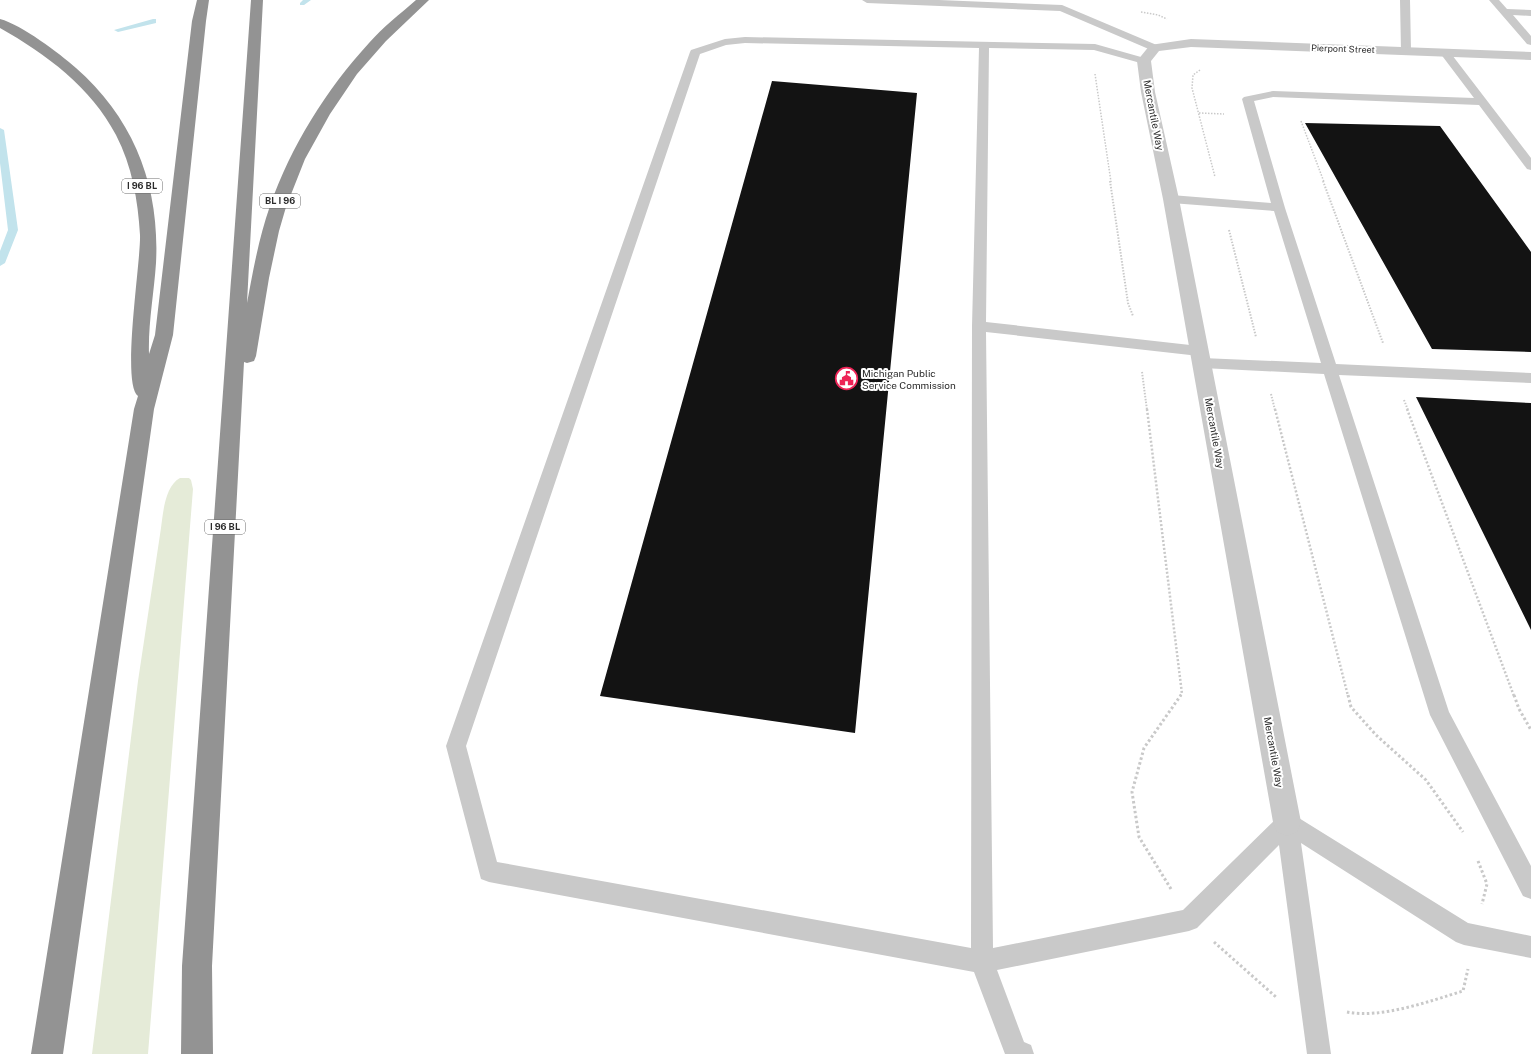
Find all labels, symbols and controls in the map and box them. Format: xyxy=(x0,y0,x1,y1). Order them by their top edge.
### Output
street label: Pierpont Street xyxy=(1311,42,1376,55)
street label: Mercantile Way xyxy=(1141,79,1167,152)
road number: I 96 BL xyxy=(122,179,162,193)
road number: BL I 96 xyxy=(260,194,300,208)
public building icon: Michigan Public Service Commission xyxy=(834,366,860,392)
place label: Michigan Public Service Commission xyxy=(862,367,956,391)
street label: Mercantile Way xyxy=(1203,397,1227,470)
road number: I 96 BL xyxy=(205,520,245,534)
street label: Mercantile Way xyxy=(1262,716,1286,789)

